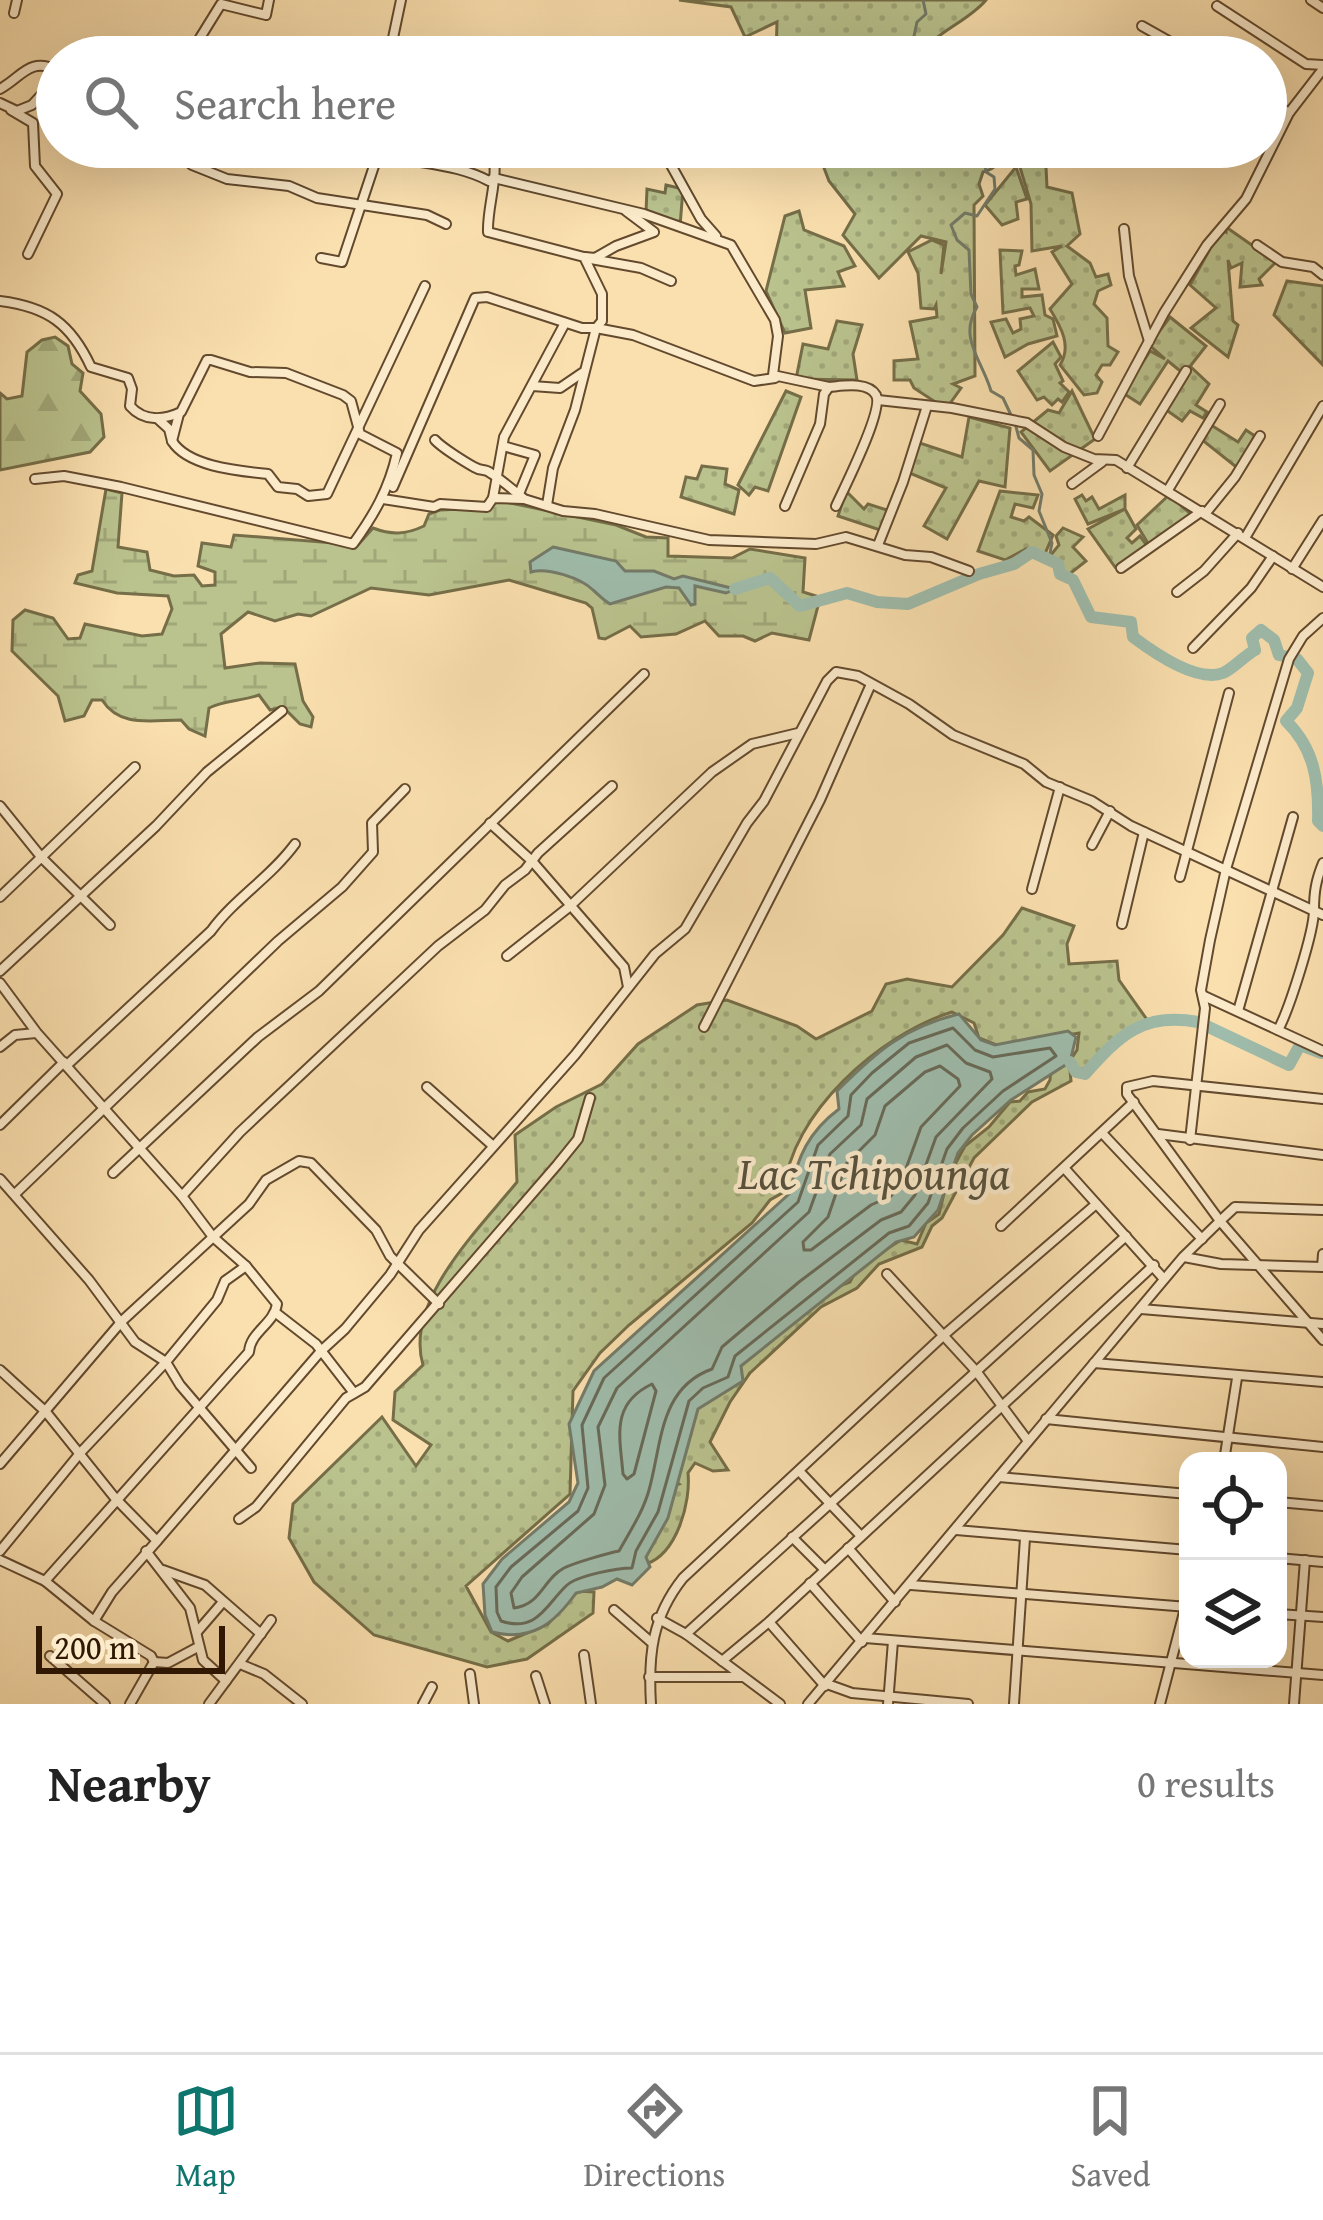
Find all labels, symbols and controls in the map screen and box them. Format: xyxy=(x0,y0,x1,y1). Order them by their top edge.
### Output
search box xyxy=(36,36,1287,168)
icon: search xyxy=(78,69,144,135)
text: Search here xyxy=(174,70,396,135)
water label: Lac Tchipounga xyxy=(737,1140,1010,1205)
map controls xyxy=(1179,1452,1287,1668)
button: locate xyxy=(1179,1452,1287,1560)
button: layers xyxy=(1179,1560,1287,1668)
scale bar xyxy=(36,1620,225,1673)
text: 200 m xyxy=(54,1623,136,1671)
text: Nearby xyxy=(48,1745,211,1820)
text: 0 results xyxy=(1137,1754,1275,1811)
tab: Map xyxy=(173,2078,239,2198)
tab: Directions xyxy=(584,2078,725,2198)
tab: Saved xyxy=(1071,2078,1150,2198)

